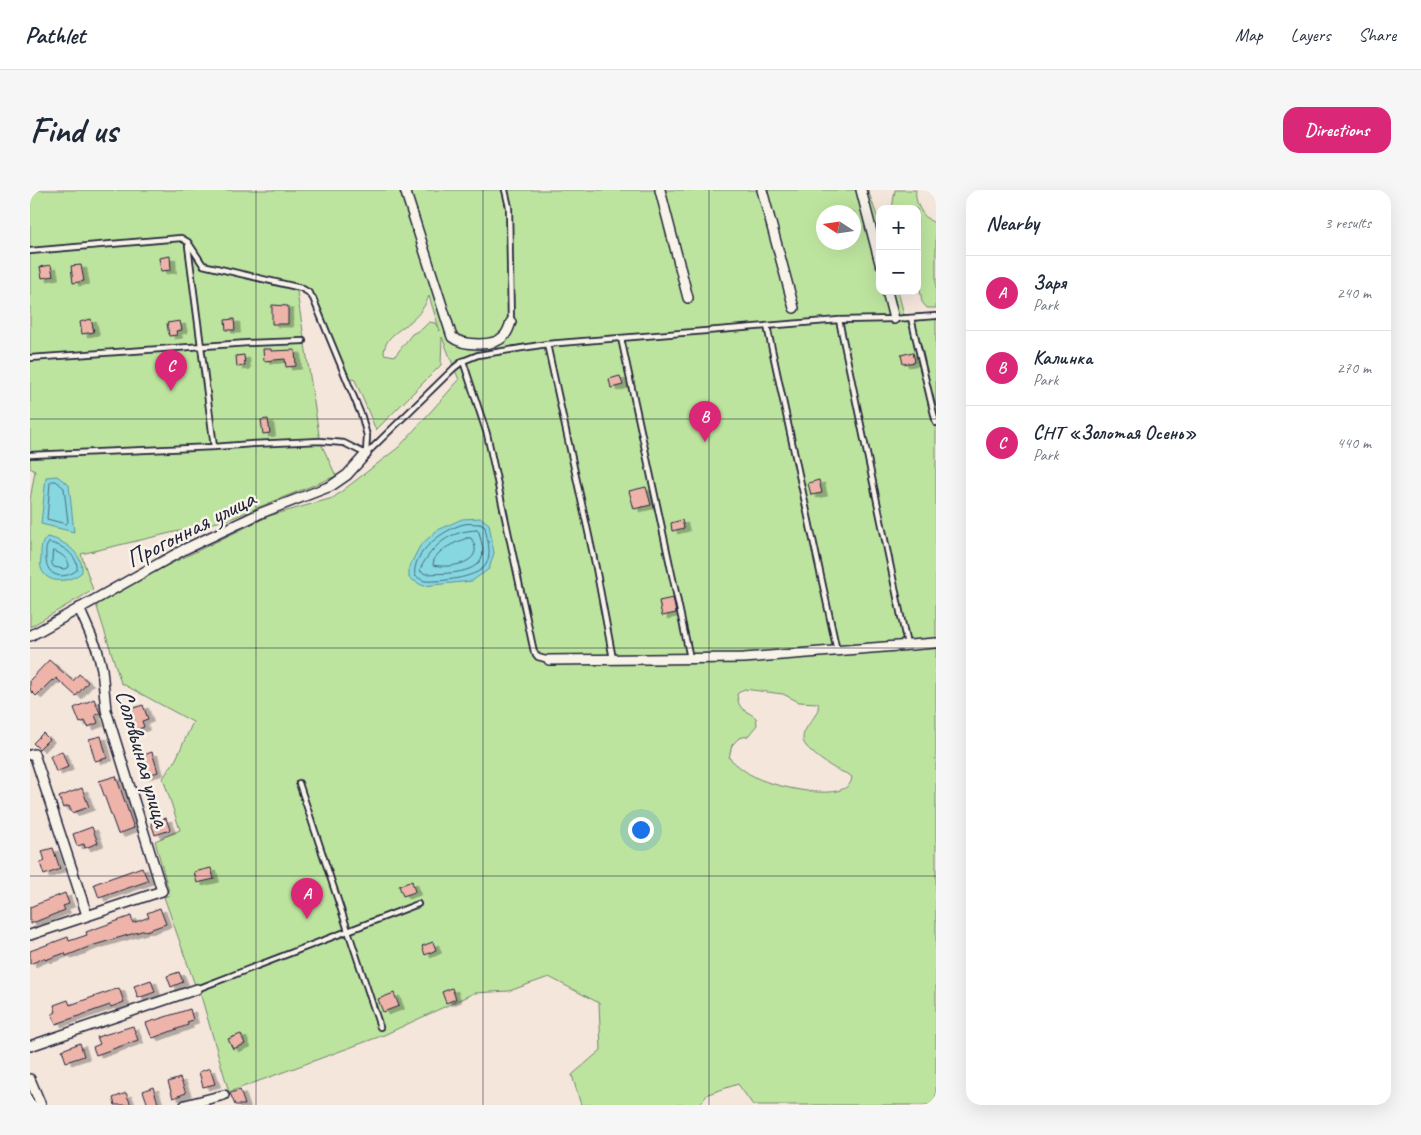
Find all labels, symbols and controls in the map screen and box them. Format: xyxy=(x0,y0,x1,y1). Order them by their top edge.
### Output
text: Pathlet xyxy=(25,20,85,50)
text: Map xyxy=(1235,24,1263,46)
text: Layers xyxy=(1291,24,1330,46)
text: Share xyxy=(1358,24,1396,46)
button: Directions xyxy=(1283,107,1391,153)
text: Find us xyxy=(30,108,117,153)
north arrow xyxy=(816,205,861,250)
map controls xyxy=(876,205,921,295)
button: + xyxy=(876,205,921,250)
text: Nearby xyxy=(986,210,1039,236)
text: 3 results xyxy=(1324,213,1371,233)
button: − xyxy=(876,250,921,295)
text: Заря xyxy=(1033,271,1066,295)
text: A xyxy=(998,283,1006,303)
text: 240 m xyxy=(1337,283,1371,303)
text: Park xyxy=(1033,295,1058,315)
text: Калинка xyxy=(1033,346,1092,370)
pin: C xyxy=(155,350,187,391)
text: B xyxy=(998,358,1006,378)
text: 270 m xyxy=(1337,358,1371,378)
text: Park xyxy=(1033,370,1058,390)
pin: B xyxy=(689,401,721,442)
text: СНТ «Золотая Осень» xyxy=(1033,421,1197,445)
text: C xyxy=(998,433,1006,453)
text: 440 m xyxy=(1337,433,1371,453)
text: Park xyxy=(1033,445,1058,465)
street label: Прогонная улица xyxy=(120,482,262,575)
street label: Соловьиная улица xyxy=(108,686,178,833)
your location xyxy=(628,817,654,843)
pin: A xyxy=(291,878,323,919)

